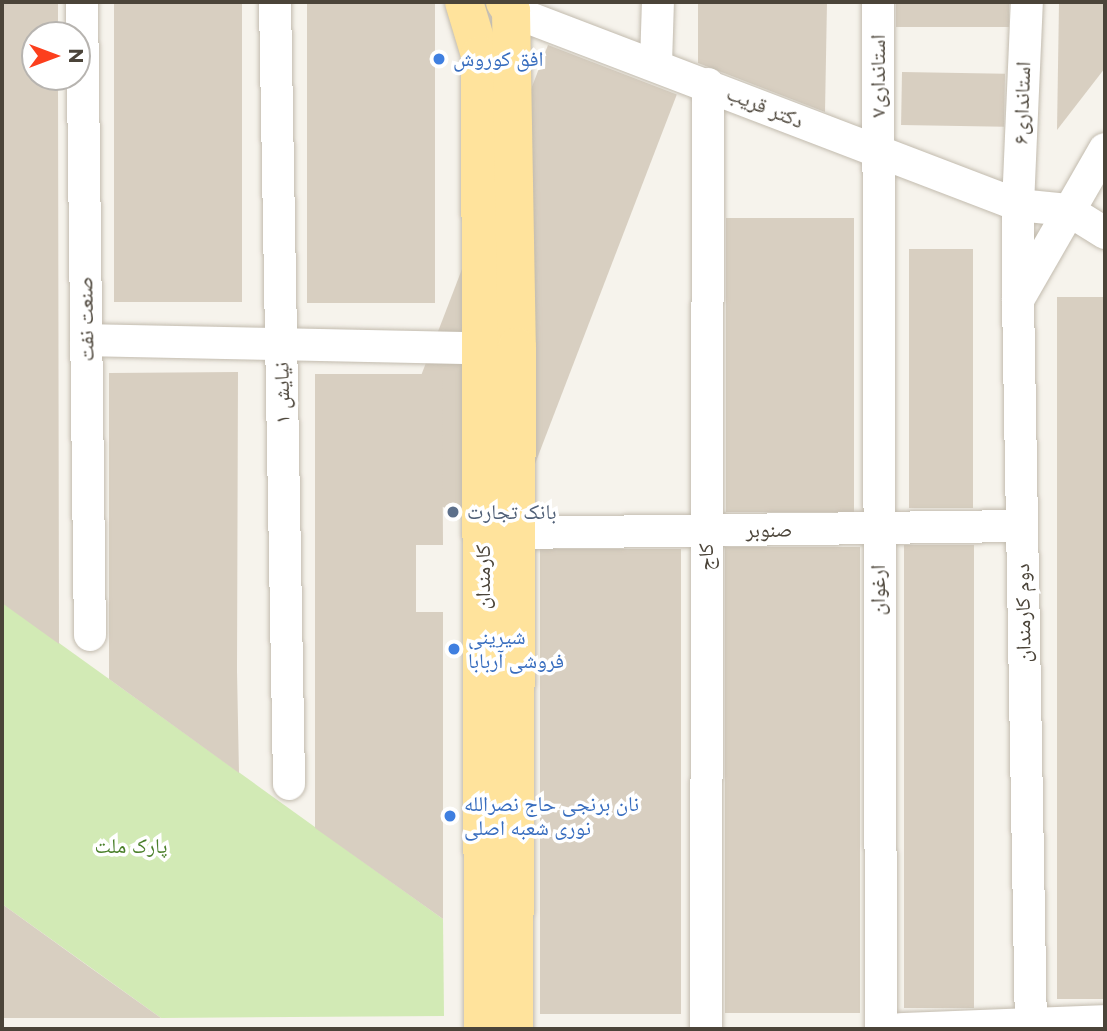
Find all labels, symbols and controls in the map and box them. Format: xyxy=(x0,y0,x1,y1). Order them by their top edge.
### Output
north arrow xyxy=(21,21,91,91)
street label: استانداری۷ xyxy=(865,35,891,117)
place label: افق کوروش xyxy=(453,46,544,72)
text: N xyxy=(64,48,87,64)
marker: افق کوروش xyxy=(431,51,447,67)
street label: استانداری۶ xyxy=(1008,61,1036,145)
street label: دکتر قریب xyxy=(723,80,807,134)
street label: صنعت نفت xyxy=(73,276,99,362)
street label: نیایش ۱ xyxy=(269,362,295,424)
place label: بانک تجارت xyxy=(467,499,556,525)
marker: بانک تجارت xyxy=(445,504,461,520)
street label: صنوبر xyxy=(745,517,793,543)
street label: کاج xyxy=(693,543,719,571)
street label: کارمندان xyxy=(470,544,496,610)
street label: دوم کارمندان xyxy=(1010,563,1036,663)
street label: ارغوان xyxy=(865,565,891,615)
place label: شیرینی فروشی آربابا xyxy=(468,624,564,674)
marker: شیرینی فروشی آربابا xyxy=(446,641,462,657)
place label: نان برنجی حاج نصرالله نوری شعبه اصلی xyxy=(464,791,639,841)
marker: نان برنجی حاج نصرالله نوری شعبه اصلی xyxy=(442,808,458,824)
park label: پارک ملت xyxy=(94,833,168,859)

